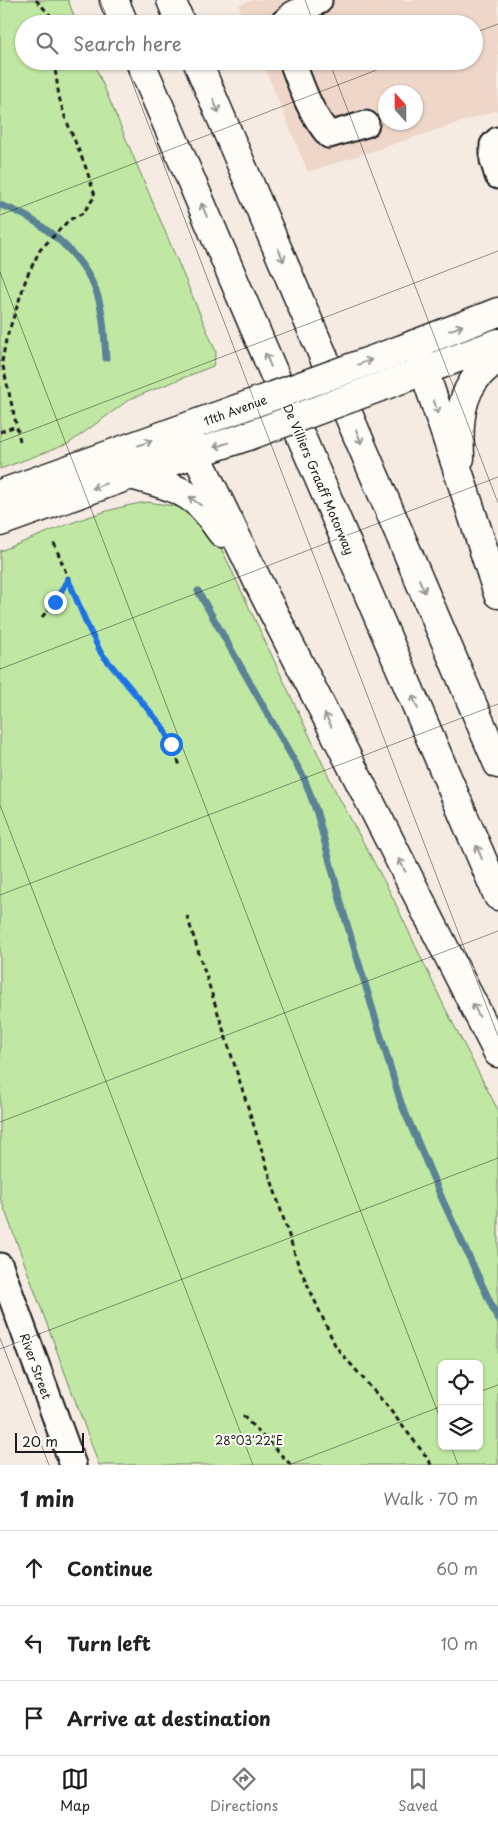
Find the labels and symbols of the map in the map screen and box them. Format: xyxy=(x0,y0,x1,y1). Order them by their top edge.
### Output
north arrow xyxy=(378,85,423,130)
one-way arrow xyxy=(212,98,222,113)
one-way arrow xyxy=(199,203,209,218)
one-way arrow xyxy=(276,247,286,262)
one-way arrow xyxy=(448,323,463,332)
one-way arrow xyxy=(263,353,273,368)
one-way arrow xyxy=(357,357,372,366)
street label: 11th Avenue xyxy=(201,390,270,430)
one-way arrow xyxy=(432,399,441,414)
street label: De Villiers Graaff Motorway xyxy=(279,401,359,557)
one-way arrow xyxy=(355,429,365,444)
one-way arrow xyxy=(137,438,152,447)
one-way arrow xyxy=(214,440,230,450)
one-way arrow xyxy=(92,482,108,491)
one-way arrow xyxy=(188,496,202,506)
one-way arrow xyxy=(418,578,427,594)
route end xyxy=(44,591,67,614)
one-way arrow xyxy=(409,695,419,710)
one-way arrow xyxy=(323,713,333,728)
route start xyxy=(160,733,183,756)
one-way arrow xyxy=(473,845,483,860)
one-way arrow xyxy=(397,858,406,873)
one-way arrow xyxy=(471,1003,480,1018)
street label: River Street xyxy=(16,1331,56,1402)
scale bar xyxy=(15,1430,84,1453)
text: 28°03'22"E xyxy=(215,1431,283,1449)

